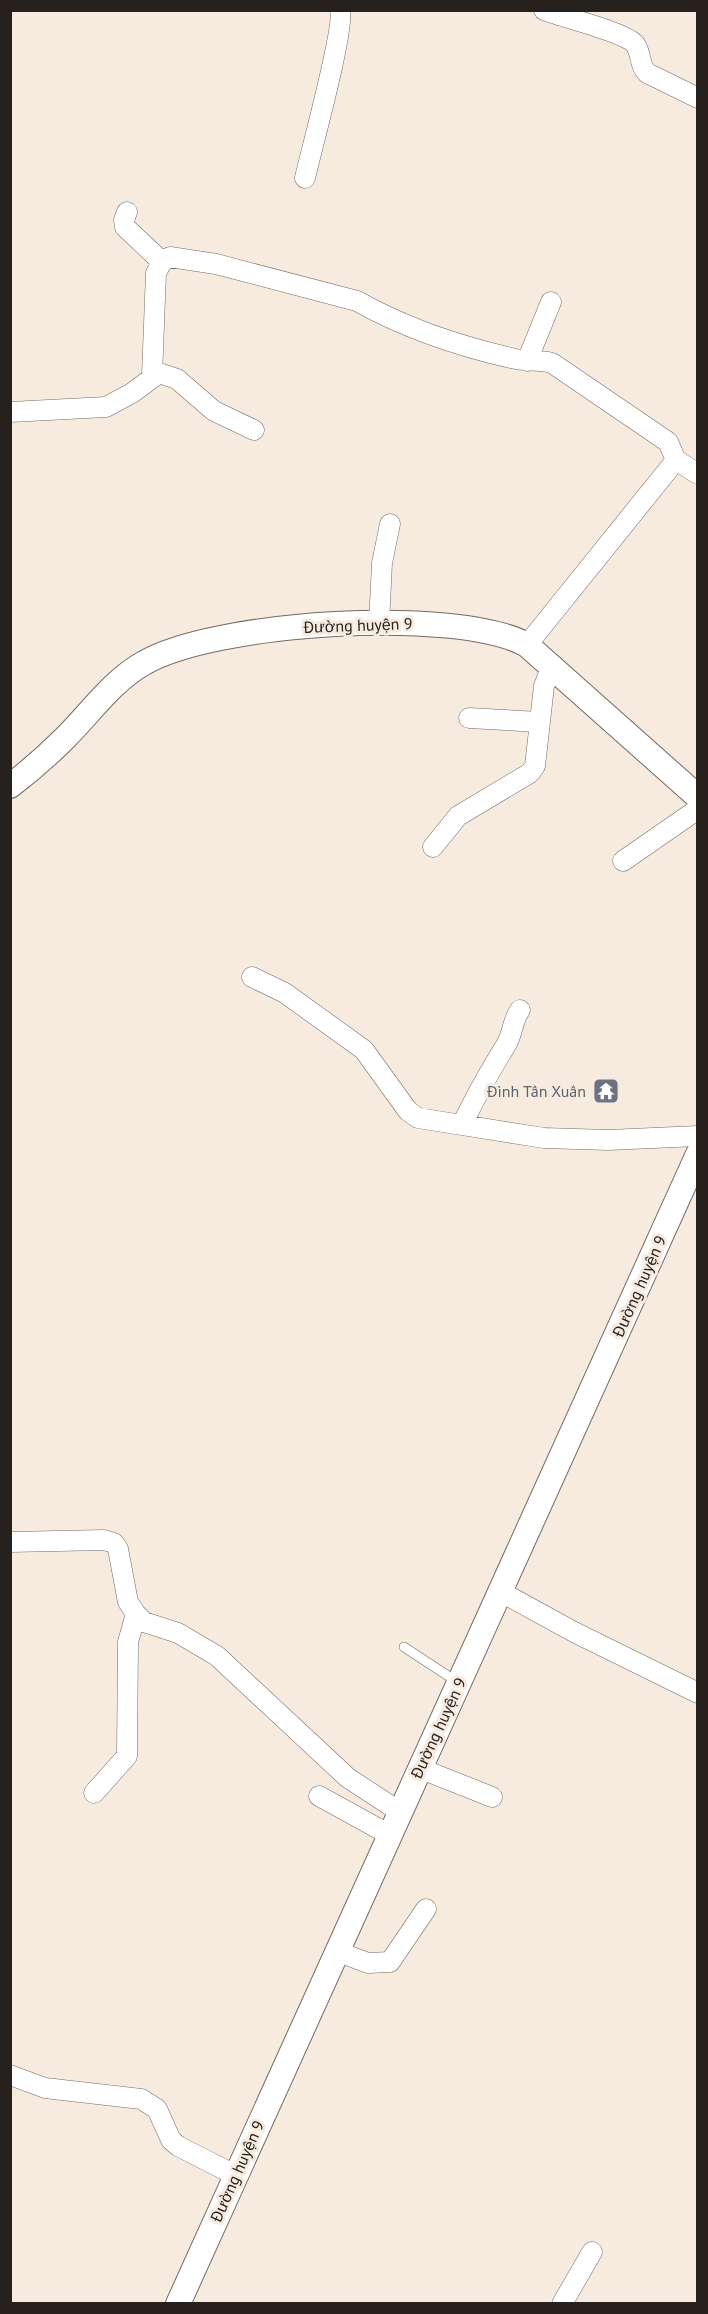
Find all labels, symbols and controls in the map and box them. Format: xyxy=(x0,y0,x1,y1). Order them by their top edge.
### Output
street label: Đường huyện 9 xyxy=(302,613,413,637)
temple icon: Đình Tân Xuân xyxy=(591,1076,621,1106)
place label: Đình Tân Xuân xyxy=(486,1081,586,1101)
street label: Đường huyện 9 xyxy=(607,1232,670,1341)
street label: Đường huyện 9 xyxy=(406,1674,470,1782)
street label: Đường huyện 9 xyxy=(205,2117,268,2226)

